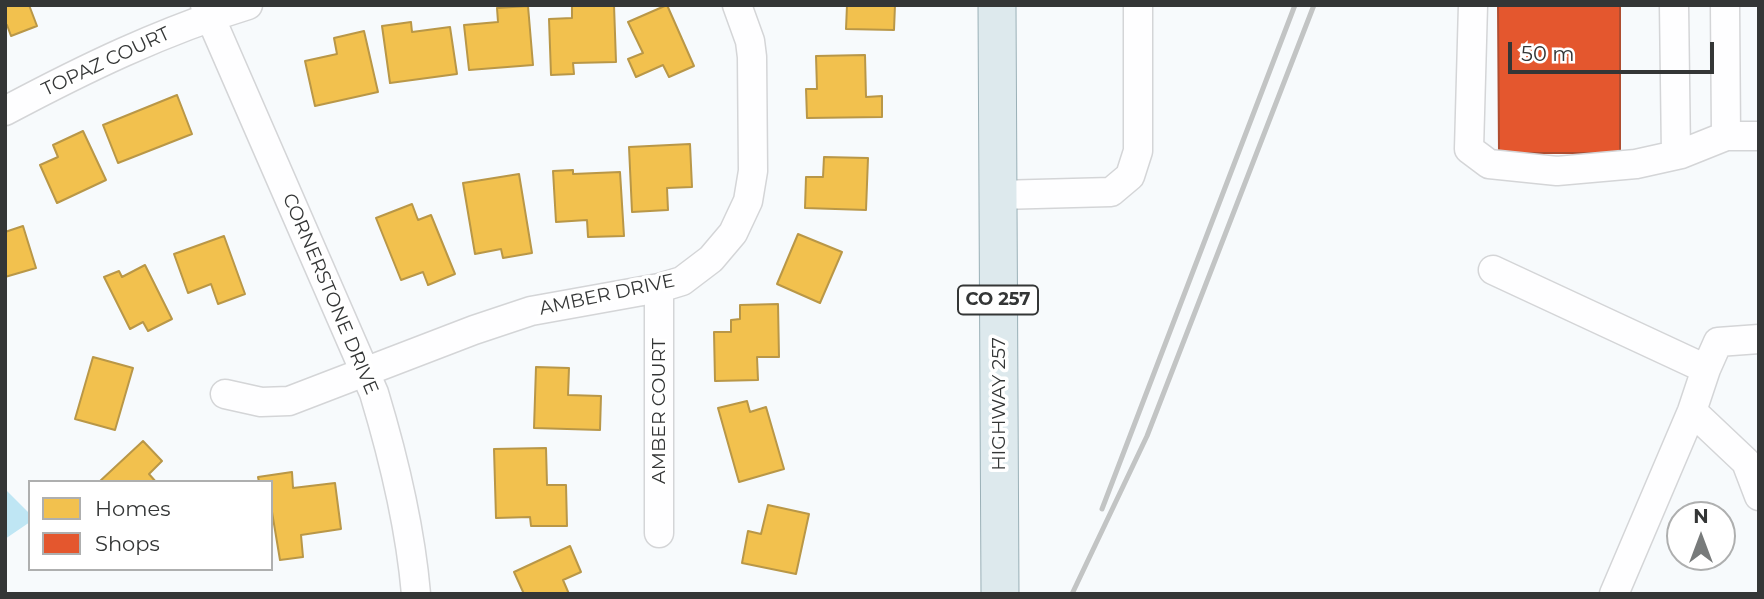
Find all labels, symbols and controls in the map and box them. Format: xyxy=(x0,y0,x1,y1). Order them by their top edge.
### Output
street label: TOPAZ COURT xyxy=(38,22,174,102)
scale bar xyxy=(1512,28,1718,72)
text: 50 m xyxy=(1521,41,1575,66)
street label: CORNERSTONE DRIVE xyxy=(277,190,383,398)
street label: AMBER DRIVE xyxy=(537,269,677,321)
road number: CO 257 xyxy=(958,286,1038,314)
street label: HIGHWAY 257 xyxy=(988,337,1010,471)
street label: AMBER COURT xyxy=(648,338,670,484)
legend xyxy=(28,480,273,571)
text: Homes xyxy=(95,496,170,521)
north arrow xyxy=(1666,501,1736,571)
text: N xyxy=(1693,505,1709,528)
text: Shops xyxy=(95,531,160,556)

